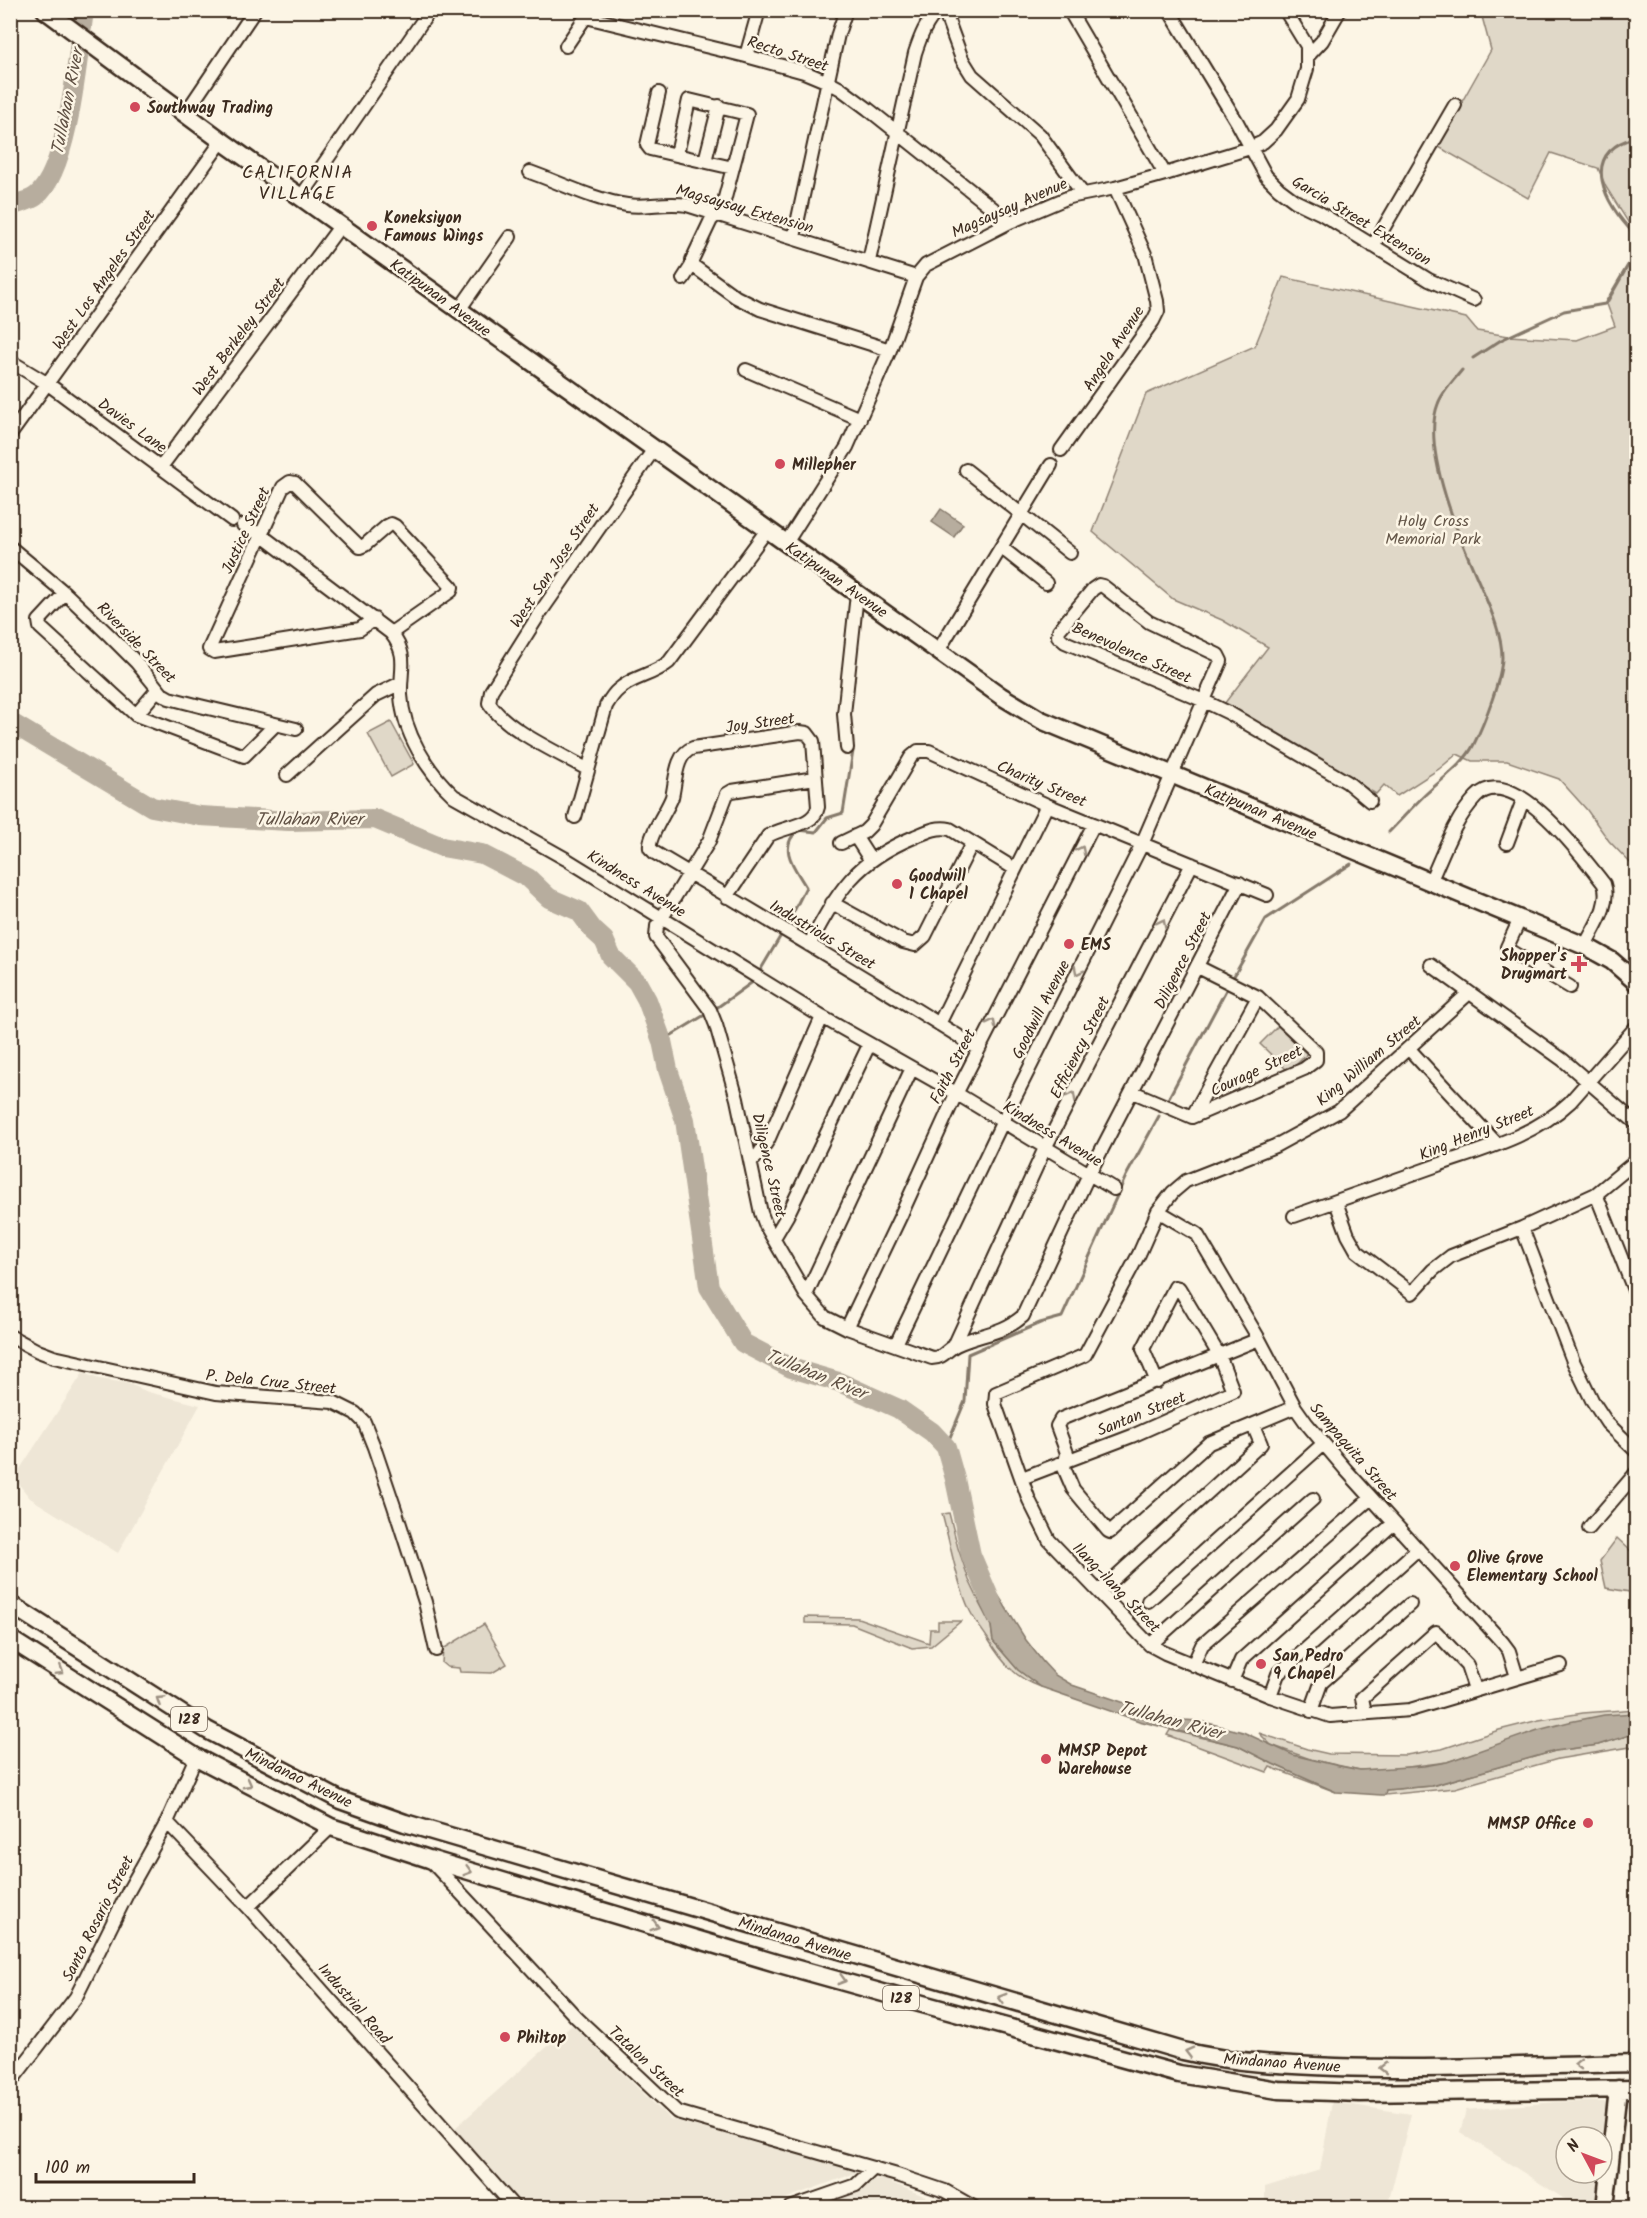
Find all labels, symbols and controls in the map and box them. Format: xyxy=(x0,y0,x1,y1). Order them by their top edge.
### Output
street label: Recto Street xyxy=(744,30,832,80)
water label: Tullahan River xyxy=(44,43,94,158)
place label: Southway Trading xyxy=(147,96,273,121)
marker: Southway Trading xyxy=(128,100,142,114)
district label: CALIFORNIA VILLAGE xyxy=(242,159,354,209)
street label: Garcia Street Extension xyxy=(1287,170,1436,273)
street label: Magsaysay Avenue xyxy=(947,172,1072,245)
street label: Magsaysay Extension xyxy=(673,178,816,241)
street label: West Los Angeles Street xyxy=(46,204,163,355)
place label: Koneksiyon Famous Wings xyxy=(384,206,484,249)
marker: Koneksiyon Famous Wings xyxy=(365,219,379,233)
street label: Katipunan Avenue xyxy=(384,253,496,344)
street label: West Berkeley Street xyxy=(186,272,292,401)
street label: Angela Avenue xyxy=(1077,301,1151,397)
street label: Davies Lane xyxy=(92,392,172,460)
place label: Millepher xyxy=(792,453,857,478)
marker: Millepher xyxy=(773,457,787,471)
street label: Justice Street xyxy=(215,482,278,578)
street label: West San Jose Street xyxy=(504,498,607,633)
park label: Holy Cross Memorial Park xyxy=(1385,509,1481,552)
street label: Katipunan Avenue xyxy=(780,535,893,625)
street label: Riverside Street xyxy=(90,597,182,690)
street label: Benevolence Street xyxy=(1068,616,1196,691)
street label: Joy Street xyxy=(724,706,797,741)
street label: Charity Street xyxy=(993,754,1091,815)
street label: Katipunan Avenue xyxy=(1200,777,1321,847)
water label: Tullahan River xyxy=(256,806,366,835)
street label: Kindness Avenue xyxy=(582,844,691,925)
one-way arrow xyxy=(1074,845,1086,856)
place label: Goodwill 1 Chapel xyxy=(909,864,968,907)
marker: Goodwill 1 Chapel xyxy=(890,877,904,891)
street label: Industrious Street xyxy=(764,894,881,977)
street label: Diligence Street xyxy=(1148,907,1219,1014)
one-way arrow xyxy=(1154,918,1166,929)
place label: EMS xyxy=(1081,933,1111,958)
marker: EMS xyxy=(1062,937,1076,951)
place label: Shopper's Drugmart xyxy=(1500,944,1568,987)
street label: Goodwill Avenue xyxy=(1006,956,1077,1064)
marker: Shopper's Drugmart xyxy=(1572,957,1586,971)
one-way arrow xyxy=(1074,965,1086,976)
street label: Efficiency Street xyxy=(1044,991,1117,1103)
street label: King William Street xyxy=(1311,1009,1428,1113)
one-way arrow xyxy=(985,1019,996,1029)
street label: Faith Street xyxy=(924,1024,983,1109)
street label: Courage Street xyxy=(1206,1039,1308,1104)
one-way arrow xyxy=(1065,1092,1077,1103)
street label: Kindness Avenue xyxy=(998,1095,1107,1174)
street label: King Henry Street xyxy=(1415,1099,1539,1168)
street label: Diligence Street xyxy=(744,1111,793,1221)
water label: Tullahan River xyxy=(760,1342,874,1410)
street label: P. Dela Cruz Street xyxy=(204,1363,338,1402)
street label: Santan Street xyxy=(1093,1385,1190,1444)
street label: Sampaguita Street xyxy=(1303,1397,1403,1507)
street label: Ilang-ilang Street xyxy=(1066,1537,1167,1640)
place label: Olive Grove Elementary School xyxy=(1467,1546,1599,1589)
marker: Olive Grove Elementary School xyxy=(1448,1559,1462,1573)
place label: San Pedro 9 Chapel xyxy=(1273,1644,1343,1687)
marker: San Pedro 9 Chapel xyxy=(1254,1657,1268,1671)
one-way arrow xyxy=(54,1663,64,1675)
water label: Tullahan River xyxy=(1115,1694,1230,1750)
one-way arrow xyxy=(156,1696,167,1707)
road number: 128 xyxy=(171,1707,207,1731)
place label: MMSP Depot Warehouse xyxy=(1058,1739,1148,1782)
street label: Mindanao Avenue xyxy=(240,1741,357,1815)
marker: MMSP Depot Warehouse xyxy=(1039,1752,1053,1766)
one-way arrow xyxy=(242,1777,253,1789)
place label: MMSP Office xyxy=(1487,1812,1576,1837)
marker: MMSP Office xyxy=(1581,1816,1595,1830)
street label: Santo Rosario Street xyxy=(56,1851,141,1986)
one-way arrow xyxy=(462,1864,473,1876)
street label: Mindanao Avenue xyxy=(735,1910,854,1969)
one-way arrow xyxy=(649,1919,660,1931)
street label: Industrial Road xyxy=(311,1958,397,2051)
one-way arrow xyxy=(837,1973,847,1986)
road number: 128 xyxy=(883,1986,919,2010)
one-way arrow xyxy=(997,1993,1008,2005)
street label: Tatalon Street xyxy=(602,2020,690,2105)
place label: Philtop xyxy=(517,2026,567,2051)
marker: Philtop xyxy=(498,2030,512,2044)
one-way arrow xyxy=(1184,2047,1194,2060)
street label: Mindanao Avenue xyxy=(1223,2047,1341,2080)
one-way arrow xyxy=(1574,2058,1583,2070)
one-way arrow xyxy=(1379,2062,1388,2074)
north arrow xyxy=(1554,2125,1614,2185)
text: N xyxy=(1561,2134,1587,2158)
scale bar xyxy=(36,2146,194,2184)
text: 100 m xyxy=(45,2154,90,2183)

